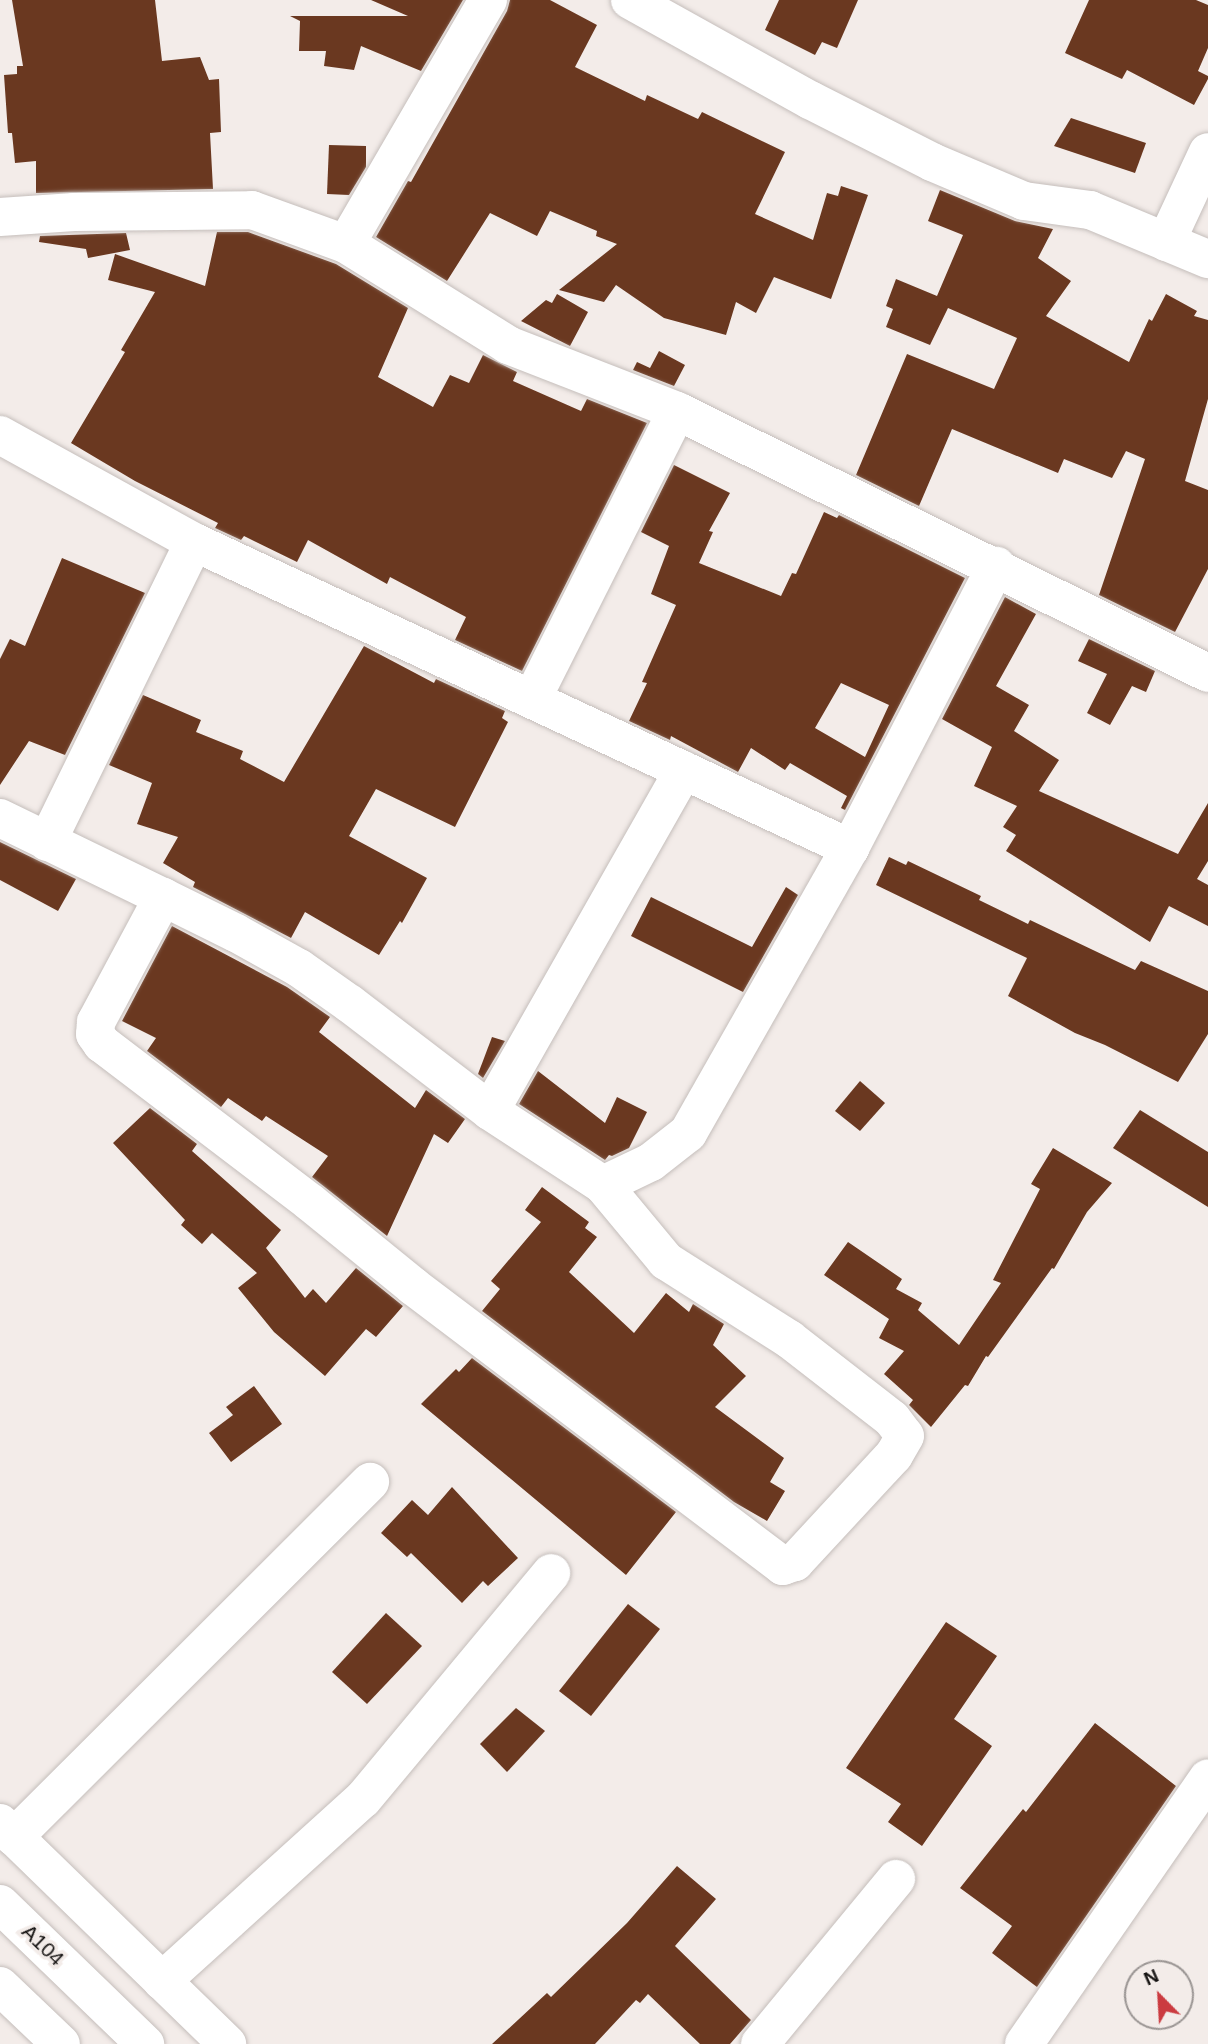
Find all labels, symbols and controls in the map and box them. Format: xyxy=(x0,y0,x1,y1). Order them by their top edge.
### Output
street label: A104 xyxy=(17,1919,69,1971)
north arrow xyxy=(1124,1960,1194,2030)
text: N xyxy=(1141,1965,1162,1990)

